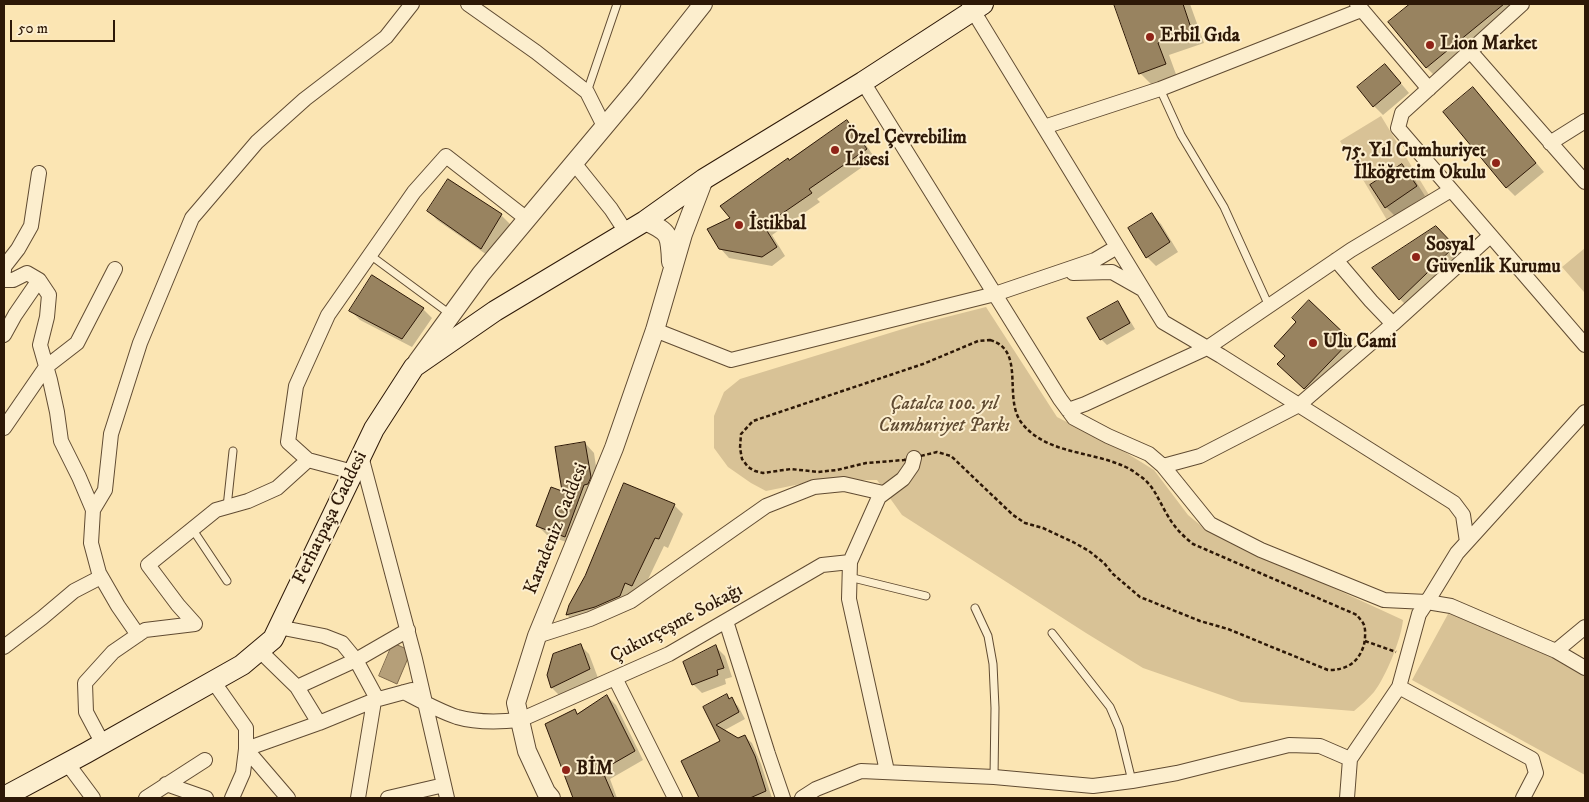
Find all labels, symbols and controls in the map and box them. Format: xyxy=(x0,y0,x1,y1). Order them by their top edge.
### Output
scale bar xyxy=(12,10,118,42)
text: 50 m xyxy=(18,19,48,38)
place label: Erbil Gıda xyxy=(1160,26,1240,48)
marker: Erbil Gıda xyxy=(1144,31,1156,43)
place label: Lion Market xyxy=(1440,34,1537,56)
marker: Lion Market xyxy=(1424,39,1436,51)
place label: Özel Çevrebilim Lisesi xyxy=(845,128,967,172)
place label: 75. Yıl Cumhuriyet İlköğretim Okulu xyxy=(1342,141,1486,185)
marker: Özel Çevrebilim Lisesi xyxy=(829,144,841,156)
marker: 75. Yıl Cumhuriyet İlköğretim Okulu xyxy=(1490,157,1502,169)
place label: İstikbal xyxy=(749,214,806,236)
marker: İstikbal xyxy=(733,219,745,231)
place label: Sosyal Güvenlik Kurumu xyxy=(1426,235,1561,279)
marker: Sosyal Güvenlik Kurumu xyxy=(1410,251,1422,263)
place label: Ulu Cami xyxy=(1323,332,1396,354)
marker: Ulu Cami xyxy=(1307,337,1319,349)
park label: Çatalca 100. yıl Cumhuriyet Parkı xyxy=(878,394,1010,438)
street label: Ferhatpaşa Caddesi xyxy=(289,448,373,588)
street label: Karadeniz Caddesi xyxy=(520,460,594,598)
street label: Çukurçeşme Sokağı xyxy=(607,580,747,668)
place label: BİM xyxy=(576,759,613,781)
marker: BİM xyxy=(560,764,572,776)

